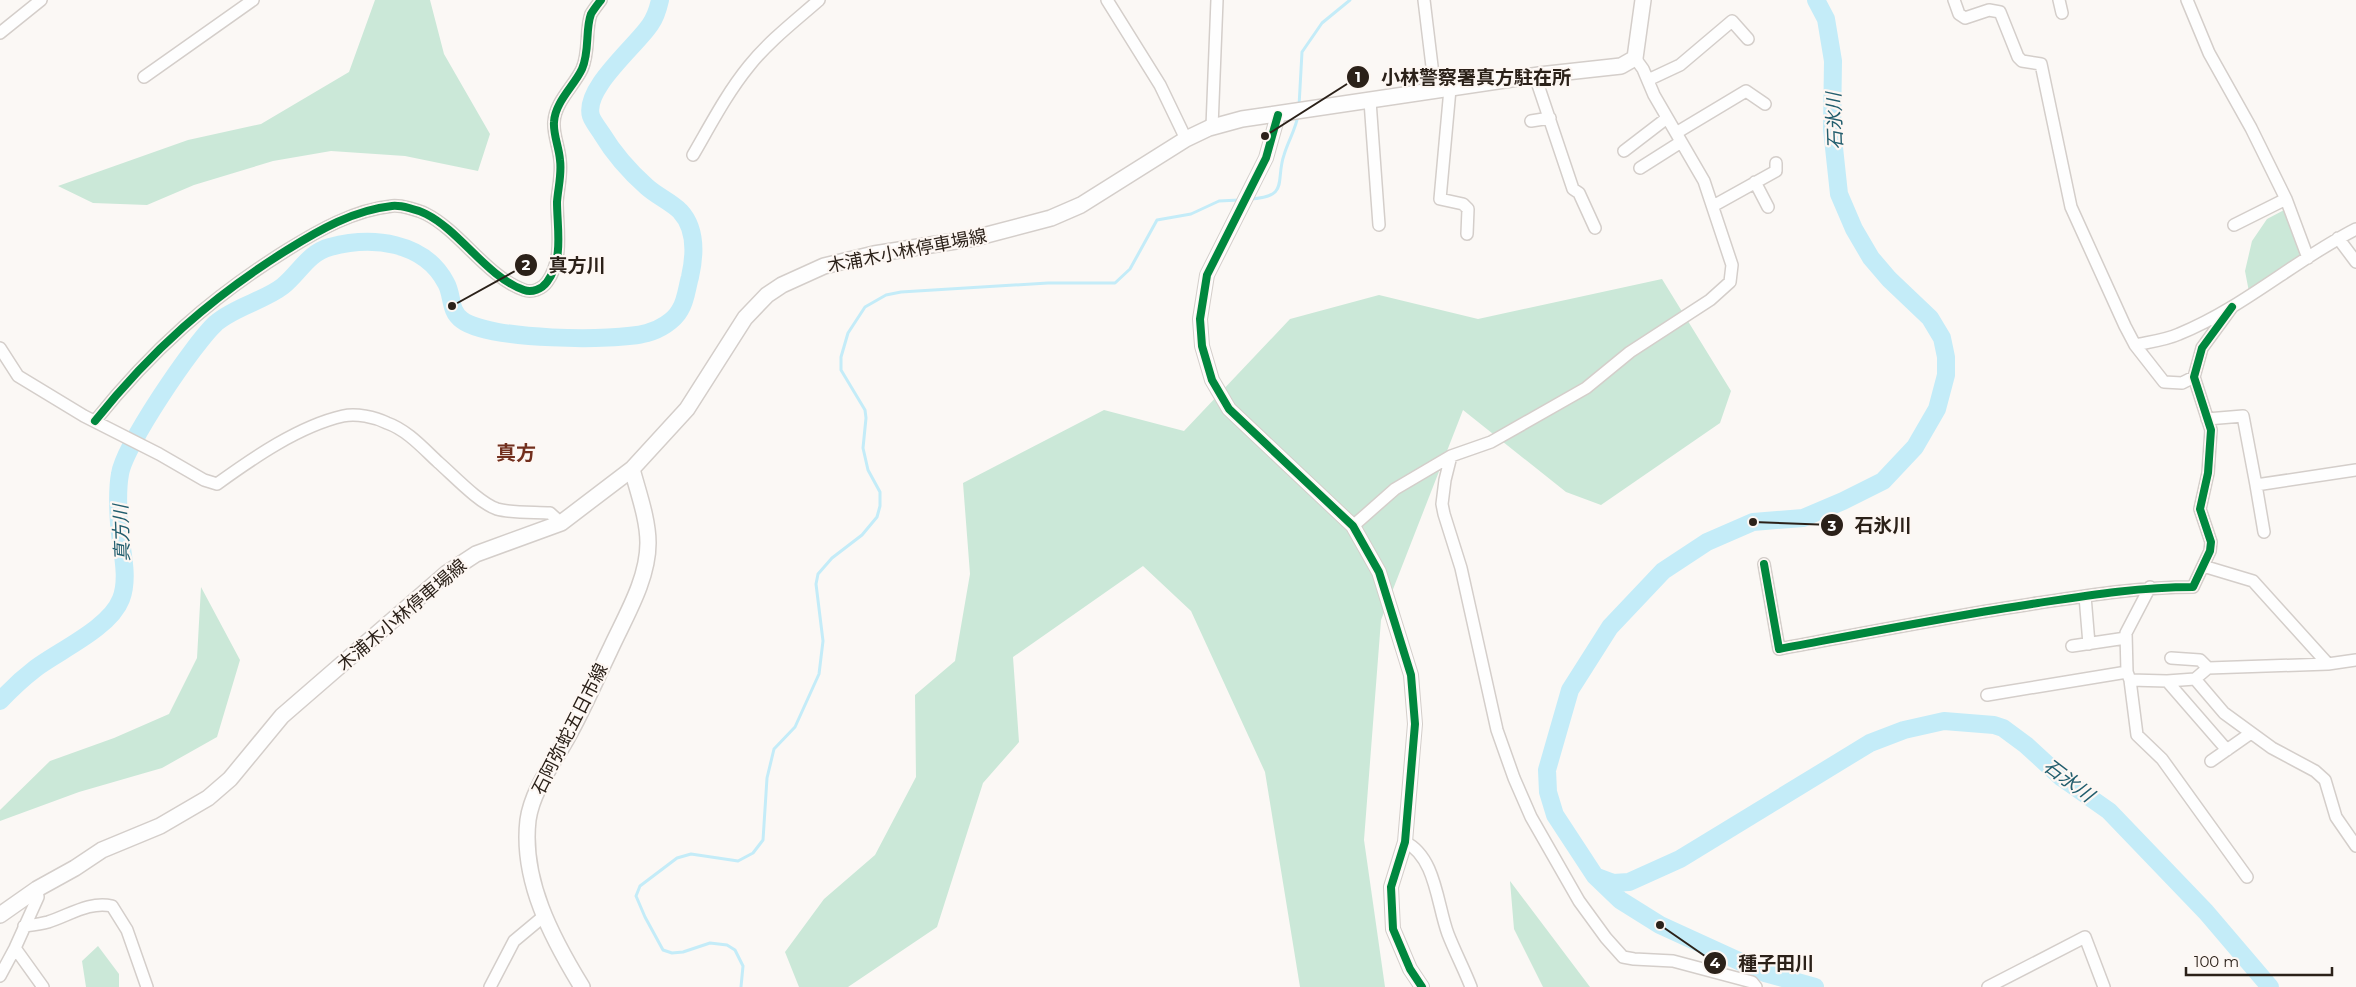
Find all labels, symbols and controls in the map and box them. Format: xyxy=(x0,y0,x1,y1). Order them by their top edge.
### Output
callout: 小林警察署真方駐在所 xyxy=(1346,60,1581,94)
text: 小林警察署真方駐在所 xyxy=(1381,66,1571,89)
text: 1 xyxy=(1355,67,1361,86)
water label: 石氷川 xyxy=(1822,90,1847,150)
street label: 木浦木小林停車場線 xyxy=(825,225,989,277)
callout: 真方川 xyxy=(513,248,615,282)
text: 真方川 xyxy=(548,254,606,277)
text: 2 xyxy=(522,255,531,274)
district label: 真方 xyxy=(496,441,536,465)
water label: 真方川 xyxy=(109,502,134,562)
callout: 石氷川 xyxy=(1820,508,1922,542)
text: 石氷川 xyxy=(1854,514,1912,537)
text: 3 xyxy=(1827,516,1837,535)
street label: 木浦木小林停車場線 xyxy=(333,555,471,675)
street label: 石阿弥蛇五日市線 xyxy=(528,660,612,798)
water label: 石氷川 xyxy=(2039,754,2100,808)
scale bar xyxy=(2186,944,2332,976)
callout: 種子田川 xyxy=(1703,946,1824,980)
text: 種子田川 xyxy=(1738,952,1814,975)
text: 100 m xyxy=(2194,952,2239,971)
text: 4 xyxy=(1710,953,1721,972)

